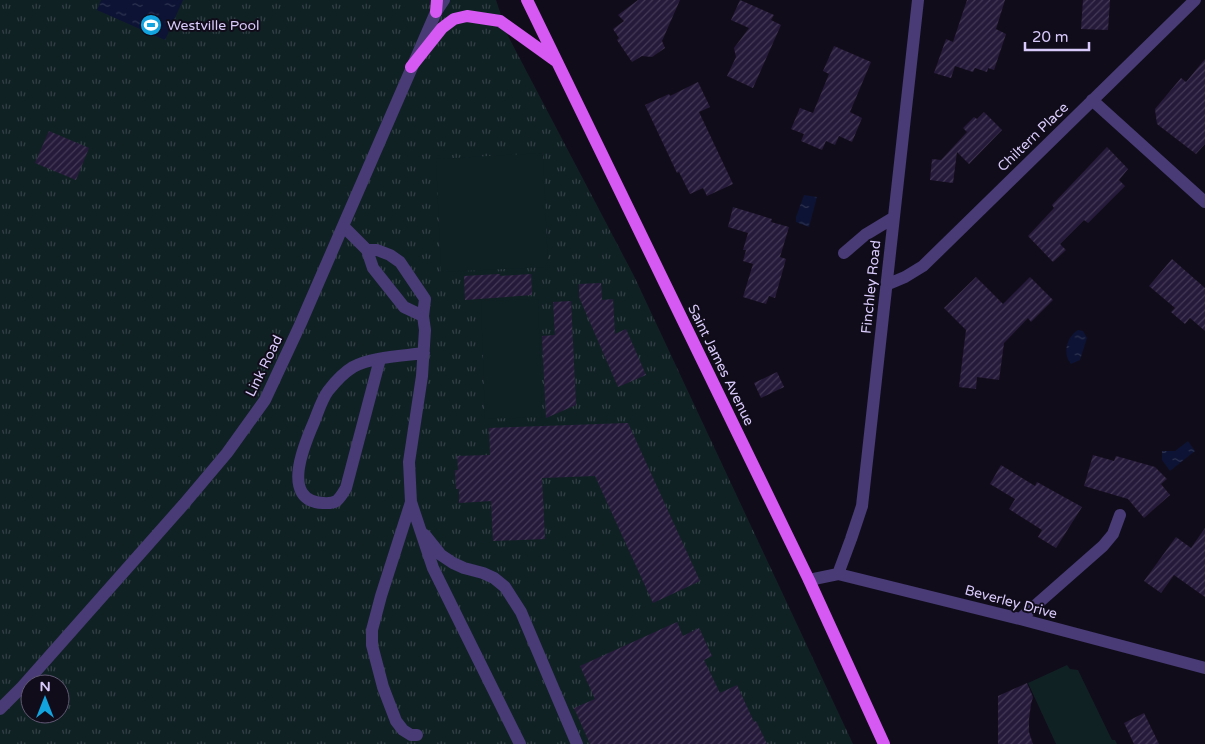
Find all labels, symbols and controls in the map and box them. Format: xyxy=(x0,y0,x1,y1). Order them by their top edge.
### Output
sports icon: Westville Pool xyxy=(139,13,163,37)
place label: Westville Pool xyxy=(167,17,260,34)
scale bar xyxy=(1025,20,1089,52)
text: 20 m xyxy=(1032,28,1069,46)
street label: Chiltern Place xyxy=(994,99,1072,175)
street label: Finchley Road xyxy=(858,239,884,335)
street label: Saint James Avenue xyxy=(684,302,758,429)
street label: Link Road xyxy=(242,332,286,400)
street label: Beverley Drive xyxy=(963,581,1059,623)
north arrow xyxy=(20,674,70,724)
text: N xyxy=(39,678,51,695)

